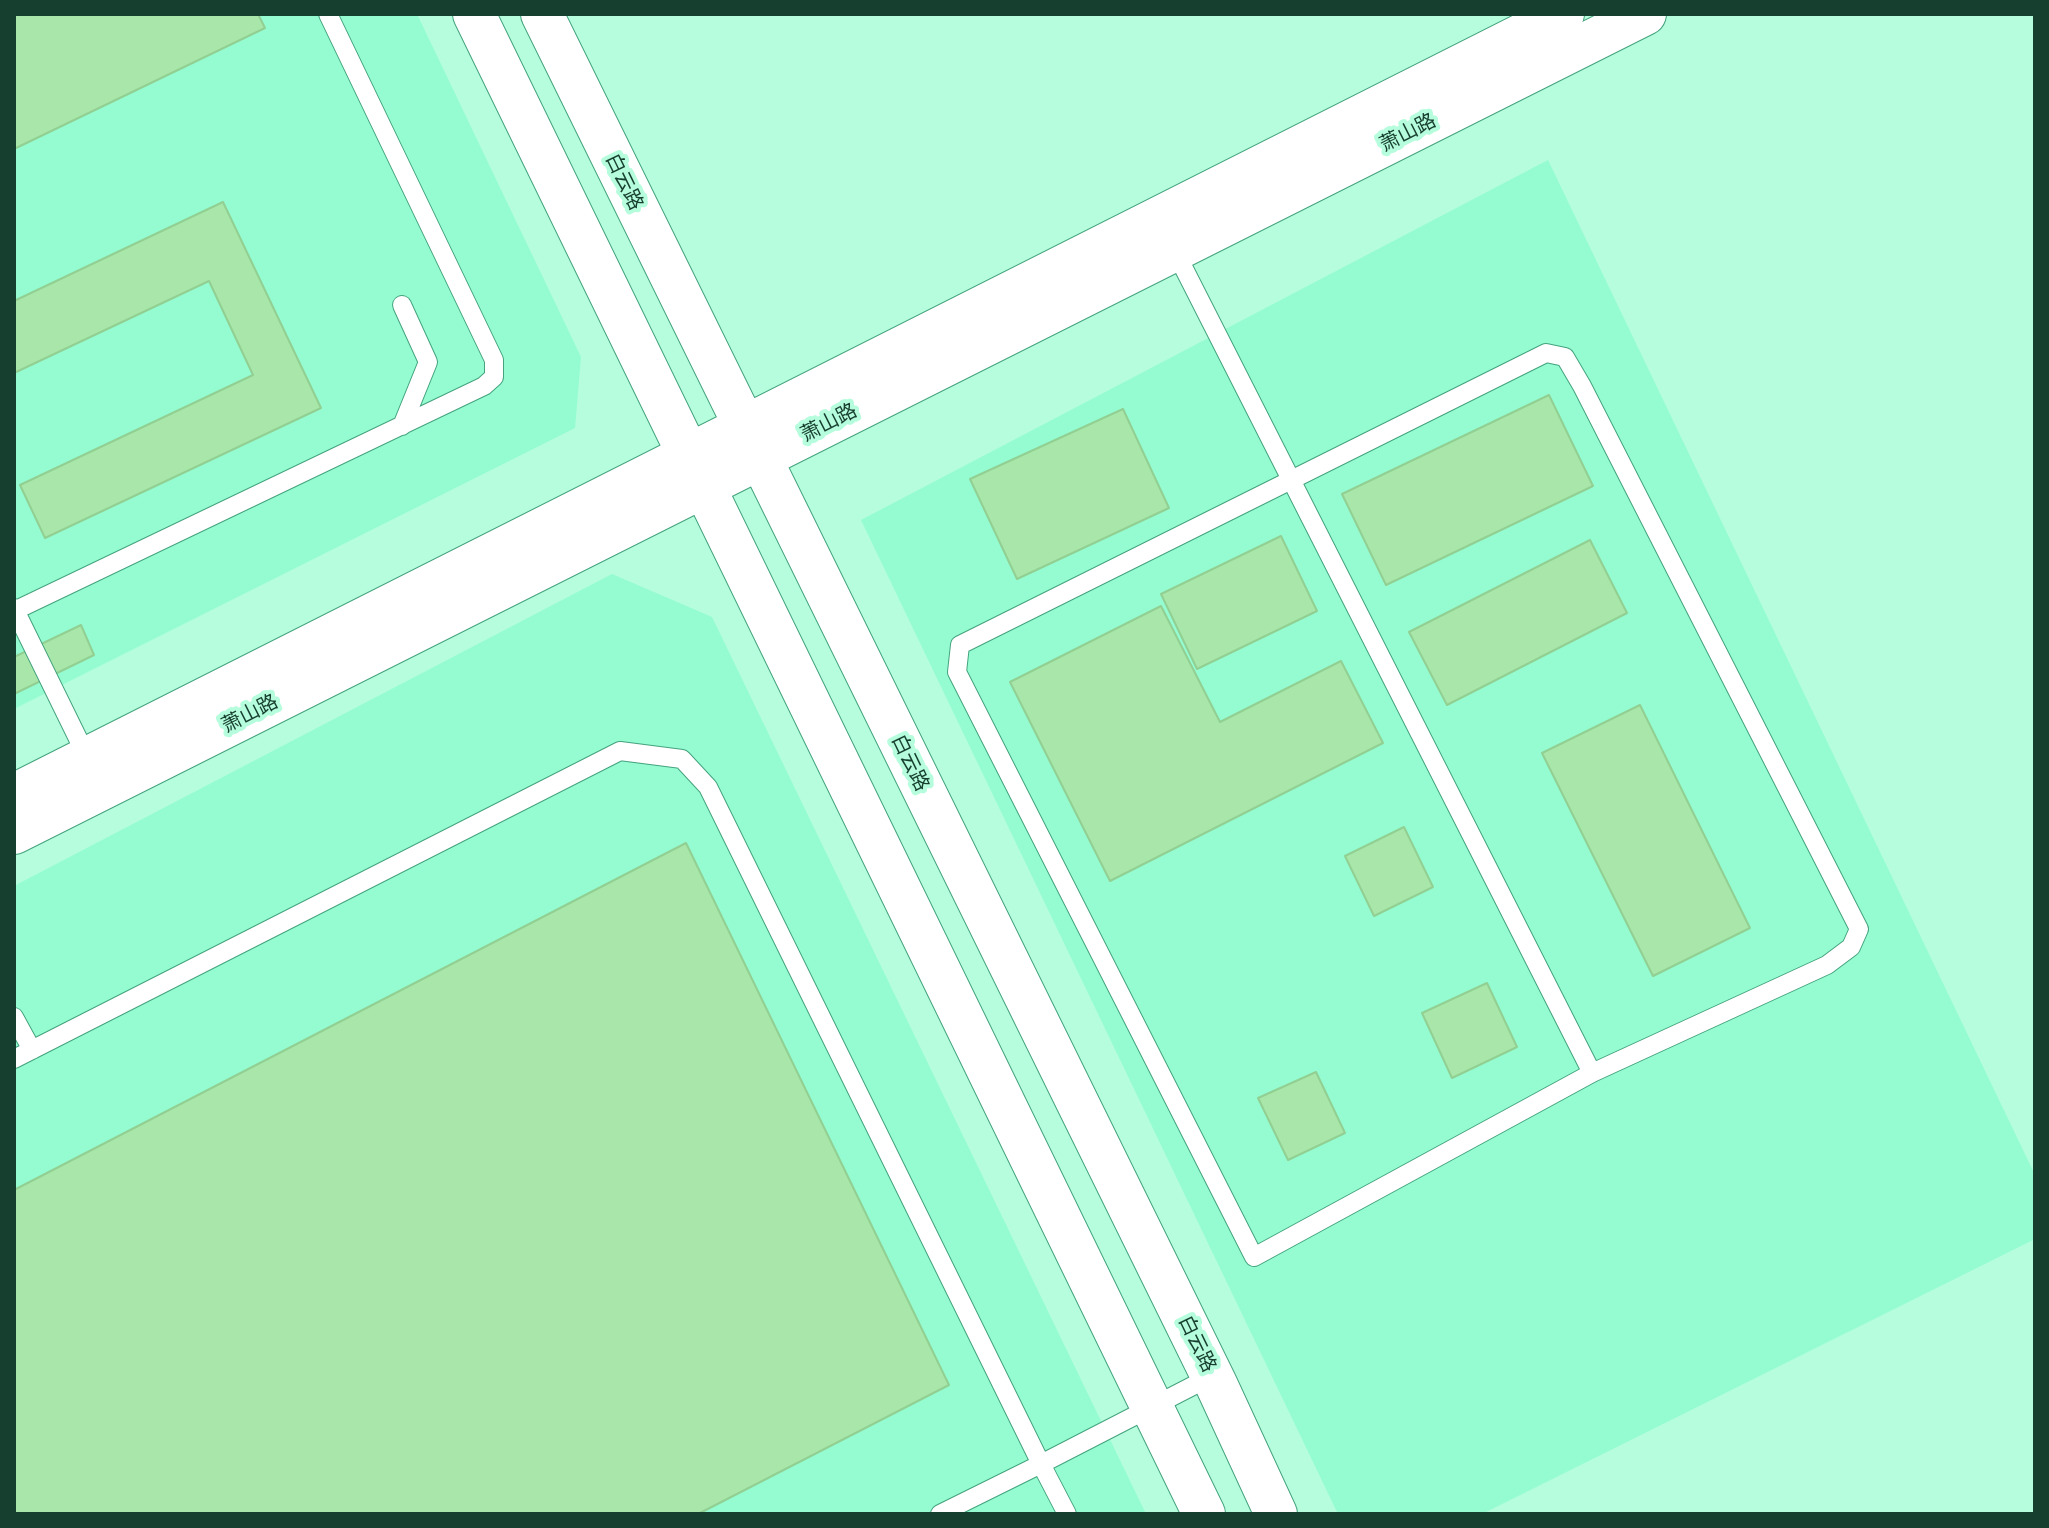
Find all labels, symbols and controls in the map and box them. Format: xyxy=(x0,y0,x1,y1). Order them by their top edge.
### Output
street label: 萧山路 xyxy=(1376,109,1440,157)
street label: 白云路 xyxy=(600,150,648,214)
street label: 萧山路 xyxy=(797,399,861,447)
street label: 萧山路 xyxy=(218,690,282,738)
street label: 白云路 xyxy=(886,731,934,795)
street label: 白云路 xyxy=(1173,1312,1221,1376)

